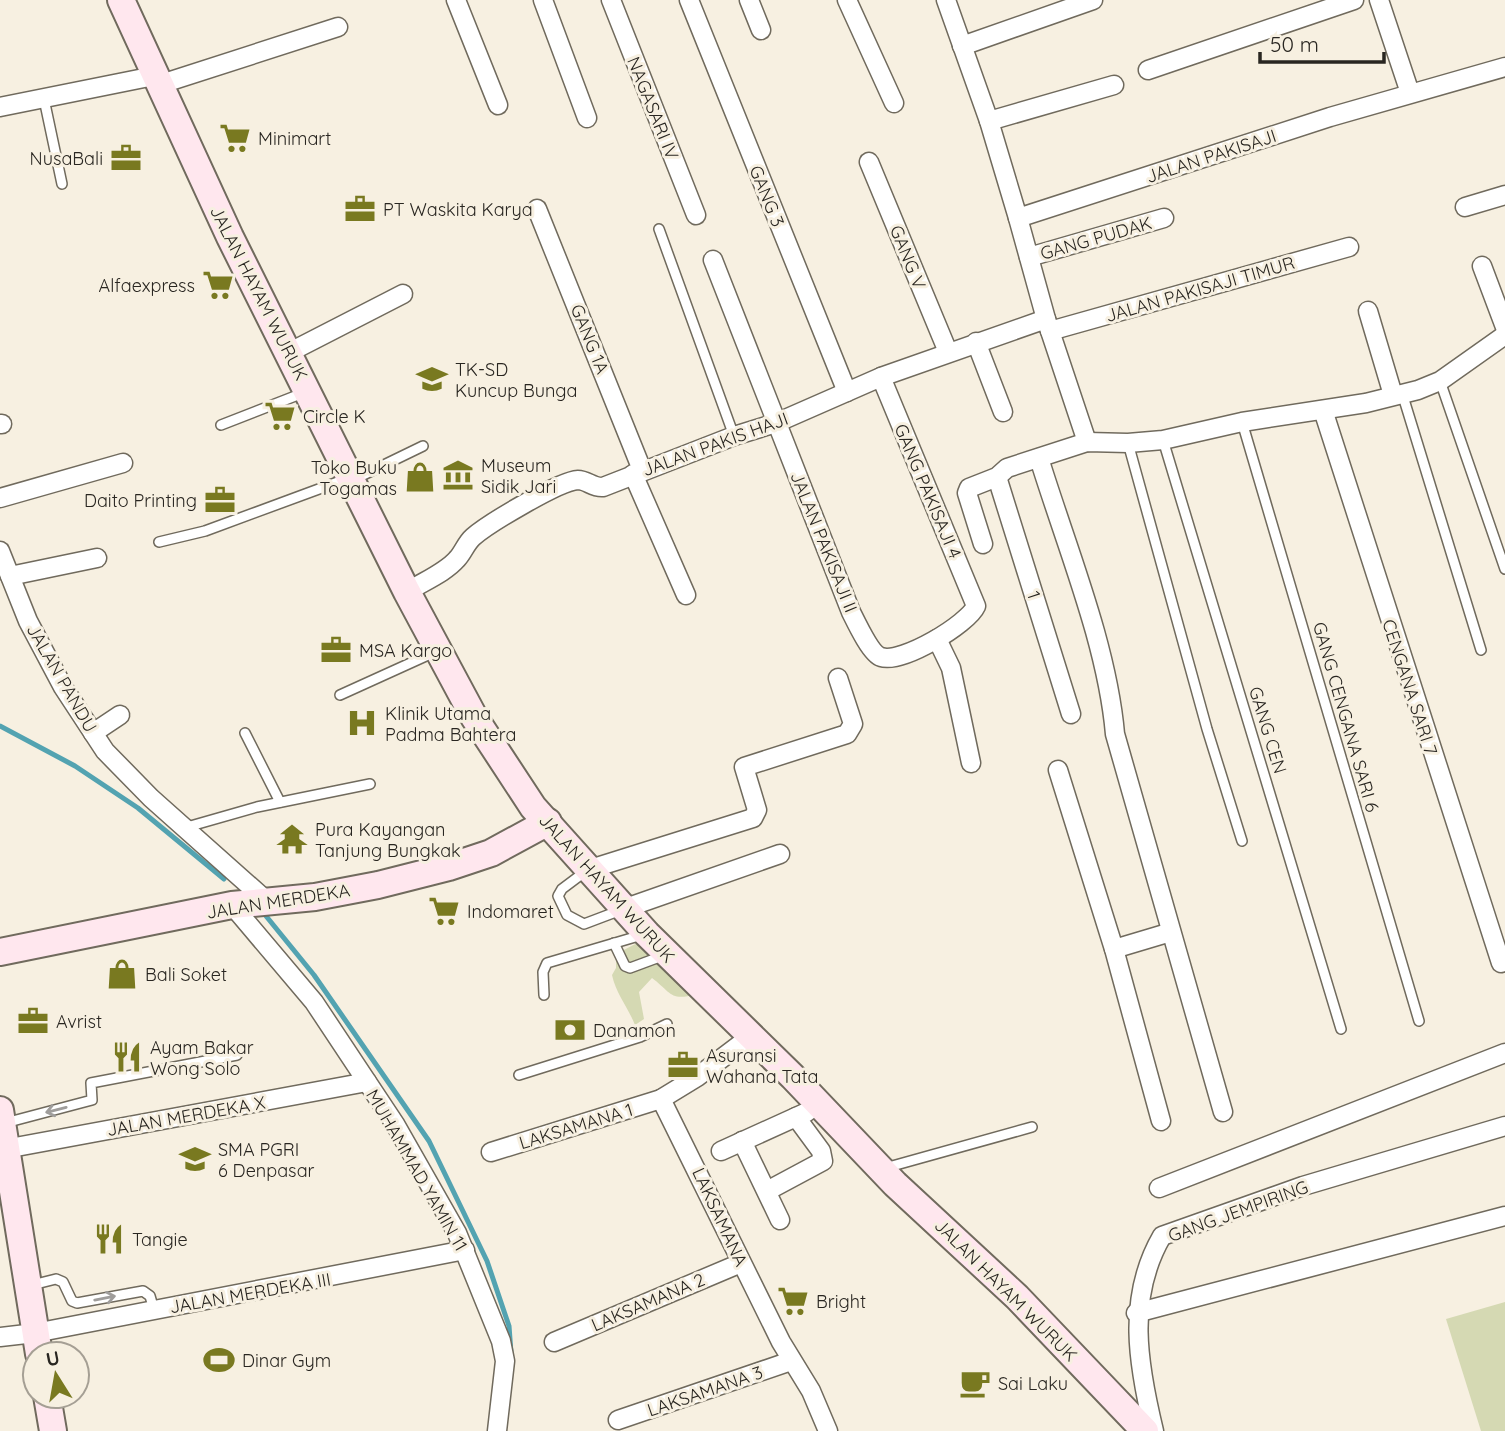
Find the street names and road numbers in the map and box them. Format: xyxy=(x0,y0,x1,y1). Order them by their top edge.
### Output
street label: NAGASARI IV xyxy=(622,53,684,163)
street label: JALAN PAKISAJI xyxy=(1143,124,1279,188)
street label: GANG 3 xyxy=(744,162,790,230)
street label: JALAN HAYAM WURUK xyxy=(205,202,313,384)
street label: GANG PUDAK xyxy=(1038,211,1154,265)
street label: GANG V xyxy=(885,222,931,292)
street label: JALAN PAKISAJI TIMUR xyxy=(1103,251,1297,327)
street label: GANG 1A xyxy=(566,301,614,377)
street label: JALAN PAKIS HAJI xyxy=(639,407,791,481)
street label: GANG PAKISAJI 4 xyxy=(889,420,967,562)
street label: JALAN PAKISAJI II xyxy=(785,468,863,616)
street label: 1 xyxy=(1022,588,1046,602)
street label: CENGANA SARI 7 xyxy=(1377,616,1443,758)
street label: GANG CENGANA SARI 6 xyxy=(1308,619,1384,815)
street label: JALAN PANDU xyxy=(22,620,102,736)
street label: GANG CEN xyxy=(1244,684,1292,776)
street label: JALAN HAYAM WURUK xyxy=(534,809,680,967)
street label: JALAN MERDEKA xyxy=(205,878,352,924)
street label: MUHAMMAD YAMIN 11 xyxy=(361,1085,473,1255)
street label: JALAN MERDEKA X xyxy=(105,1091,267,1141)
street label: LAKSAMANA 1 xyxy=(516,1098,636,1154)
street label: LAKSAMANA xyxy=(687,1164,753,1270)
street label: GANG JEMPIRING xyxy=(1165,1175,1311,1247)
street label: JALAN HAYAM WURUK xyxy=(930,1214,1082,1366)
street label: JALAN MERDEKA III xyxy=(168,1267,332,1319)
street label: LAKSAMANA 2 xyxy=(588,1268,708,1336)
street label: LAKSAMANA 3 xyxy=(644,1360,766,1422)

